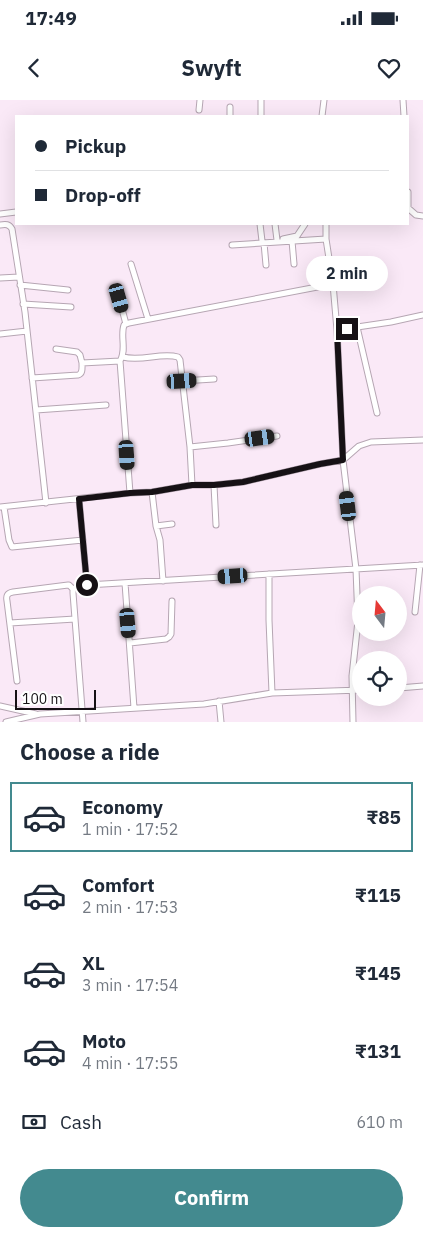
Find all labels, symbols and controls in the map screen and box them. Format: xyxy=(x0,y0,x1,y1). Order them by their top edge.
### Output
text: 17:49 xyxy=(25,6,77,30)
text: Swyft xyxy=(181,53,242,82)
icon: back xyxy=(20,54,48,82)
icon: heart xyxy=(375,54,403,82)
text: Pickup xyxy=(65,134,126,158)
text: Drop-off xyxy=(65,183,141,207)
callout: 2 min xyxy=(306,256,388,292)
text: 2 min xyxy=(326,263,368,283)
car xyxy=(107,282,130,314)
route end xyxy=(336,318,358,340)
car xyxy=(166,373,197,389)
car xyxy=(244,428,275,448)
car xyxy=(118,440,135,470)
car xyxy=(338,490,357,522)
car xyxy=(217,567,248,585)
route start xyxy=(76,574,98,596)
north arrow xyxy=(352,586,408,641)
map controls xyxy=(352,586,407,706)
car xyxy=(119,607,136,639)
button: locate xyxy=(352,651,407,706)
scale bar xyxy=(15,687,96,710)
text: 100 m xyxy=(22,690,63,708)
text: Choose a ride xyxy=(20,737,160,766)
icon: car xyxy=(22,795,67,840)
text: Economy xyxy=(82,795,163,819)
text: ₹85 xyxy=(366,805,401,829)
text: 1 min · 17:52 xyxy=(82,819,178,839)
icon: car xyxy=(22,873,67,918)
text: Comfort xyxy=(82,873,155,897)
text: ₹115 xyxy=(355,883,401,907)
text: 2 min · 17:53 xyxy=(82,897,178,917)
icon: car xyxy=(22,951,67,996)
text: XL xyxy=(82,951,105,975)
text: ₹145 xyxy=(355,961,401,985)
text: 3 min · 17:54 xyxy=(82,975,178,995)
icon: car xyxy=(22,1029,67,1074)
text: Moto xyxy=(82,1029,126,1053)
text: ₹131 xyxy=(355,1039,401,1063)
text: 4 min · 17:55 xyxy=(82,1053,178,1073)
icon: cash xyxy=(20,1108,48,1136)
text: Cash xyxy=(60,1110,102,1134)
text: 610 m xyxy=(356,1112,403,1132)
button: Confirm xyxy=(20,1169,403,1227)

